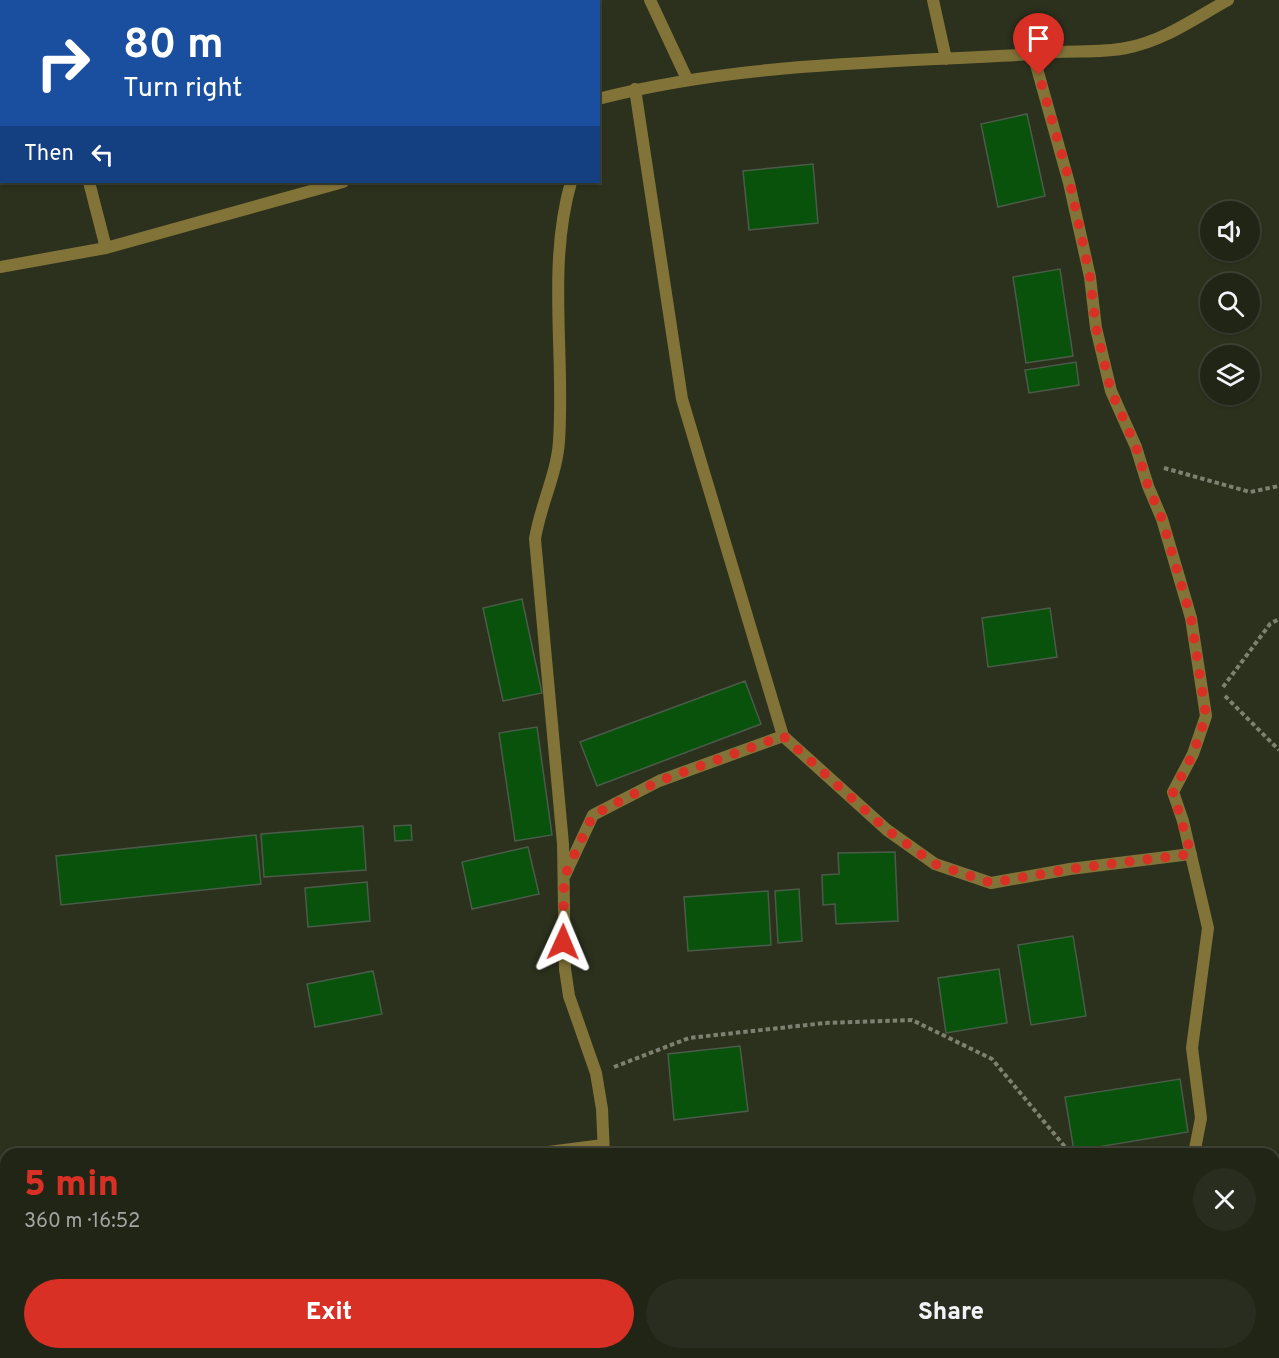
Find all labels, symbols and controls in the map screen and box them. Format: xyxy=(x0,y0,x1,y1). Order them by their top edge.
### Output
pin xyxy=(1013,13,1064,75)
text: 80 m xyxy=(123,20,224,73)
icon: arrive xyxy=(1022,22,1055,55)
icon: right xyxy=(24,24,102,102)
text: Turn right xyxy=(123,72,242,106)
icon: left xyxy=(86,138,119,171)
text: Then xyxy=(24,141,74,168)
map controls xyxy=(1200,201,1260,405)
button: sound xyxy=(1200,201,1260,261)
button: search xyxy=(1200,273,1260,333)
button: layers xyxy=(1200,345,1260,405)
position arrow xyxy=(531,910,595,974)
text: 5 min xyxy=(24,1163,119,1209)
button: close xyxy=(1193,1168,1256,1231)
text: 360 m · 16:52 xyxy=(24,1209,140,1235)
button: Exit xyxy=(24,1279,634,1348)
button: Share xyxy=(646,1279,1256,1348)

